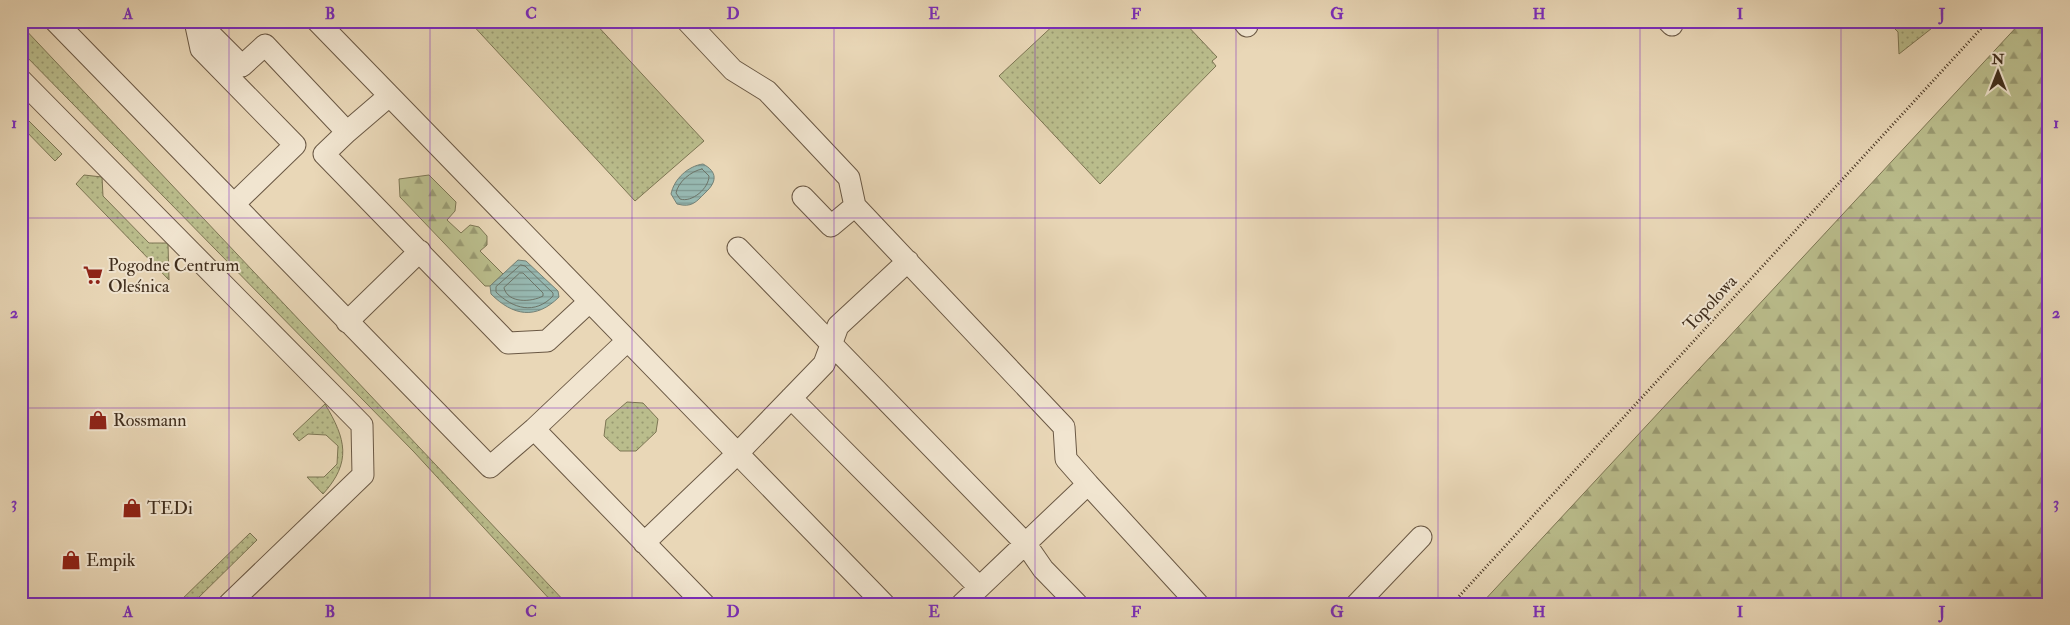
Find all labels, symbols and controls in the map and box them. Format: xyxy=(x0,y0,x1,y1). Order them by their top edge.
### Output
text: A xyxy=(122,4,134,24)
text: B xyxy=(325,4,335,24)
text: C xyxy=(525,4,537,24)
text: D xyxy=(726,4,740,24)
text: E xyxy=(928,4,940,24)
text: F xyxy=(1131,4,1141,24)
text: G xyxy=(1330,4,1344,24)
text: H xyxy=(1532,4,1546,24)
text: I xyxy=(1737,4,1744,24)
text: J xyxy=(1938,4,1946,25)
north arrow xyxy=(1972,48,2022,98)
text: N xyxy=(1991,51,2005,68)
text: 1 xyxy=(11,113,17,133)
text: 1 xyxy=(2053,113,2059,133)
place label: Pogodne Centrum Oleśnica xyxy=(108,254,239,298)
supermarket icon: Pogodne Centrum Oleśnica xyxy=(82,264,104,286)
street label: Topolowa xyxy=(1678,270,1743,336)
text: 2 xyxy=(10,303,18,323)
text: 2 xyxy=(2052,303,2060,323)
shop icon: Rossmann xyxy=(87,409,109,431)
place label: Rossmann xyxy=(113,409,187,432)
text: 3 xyxy=(11,493,17,513)
text: 3 xyxy=(2053,493,2059,513)
shop icon: TEDi xyxy=(121,497,143,519)
place label: TEDi xyxy=(147,497,193,520)
shop icon: Empik xyxy=(60,549,82,571)
place label: Empik xyxy=(86,549,136,572)
text: A xyxy=(122,602,134,622)
text: B xyxy=(325,602,335,622)
text: C xyxy=(525,602,537,622)
text: D xyxy=(726,602,740,622)
text: E xyxy=(928,602,940,622)
text: F xyxy=(1131,602,1141,622)
text: G xyxy=(1330,602,1344,622)
text: H xyxy=(1532,602,1546,622)
text: I xyxy=(1737,602,1744,622)
text: J xyxy=(1938,602,1946,623)

